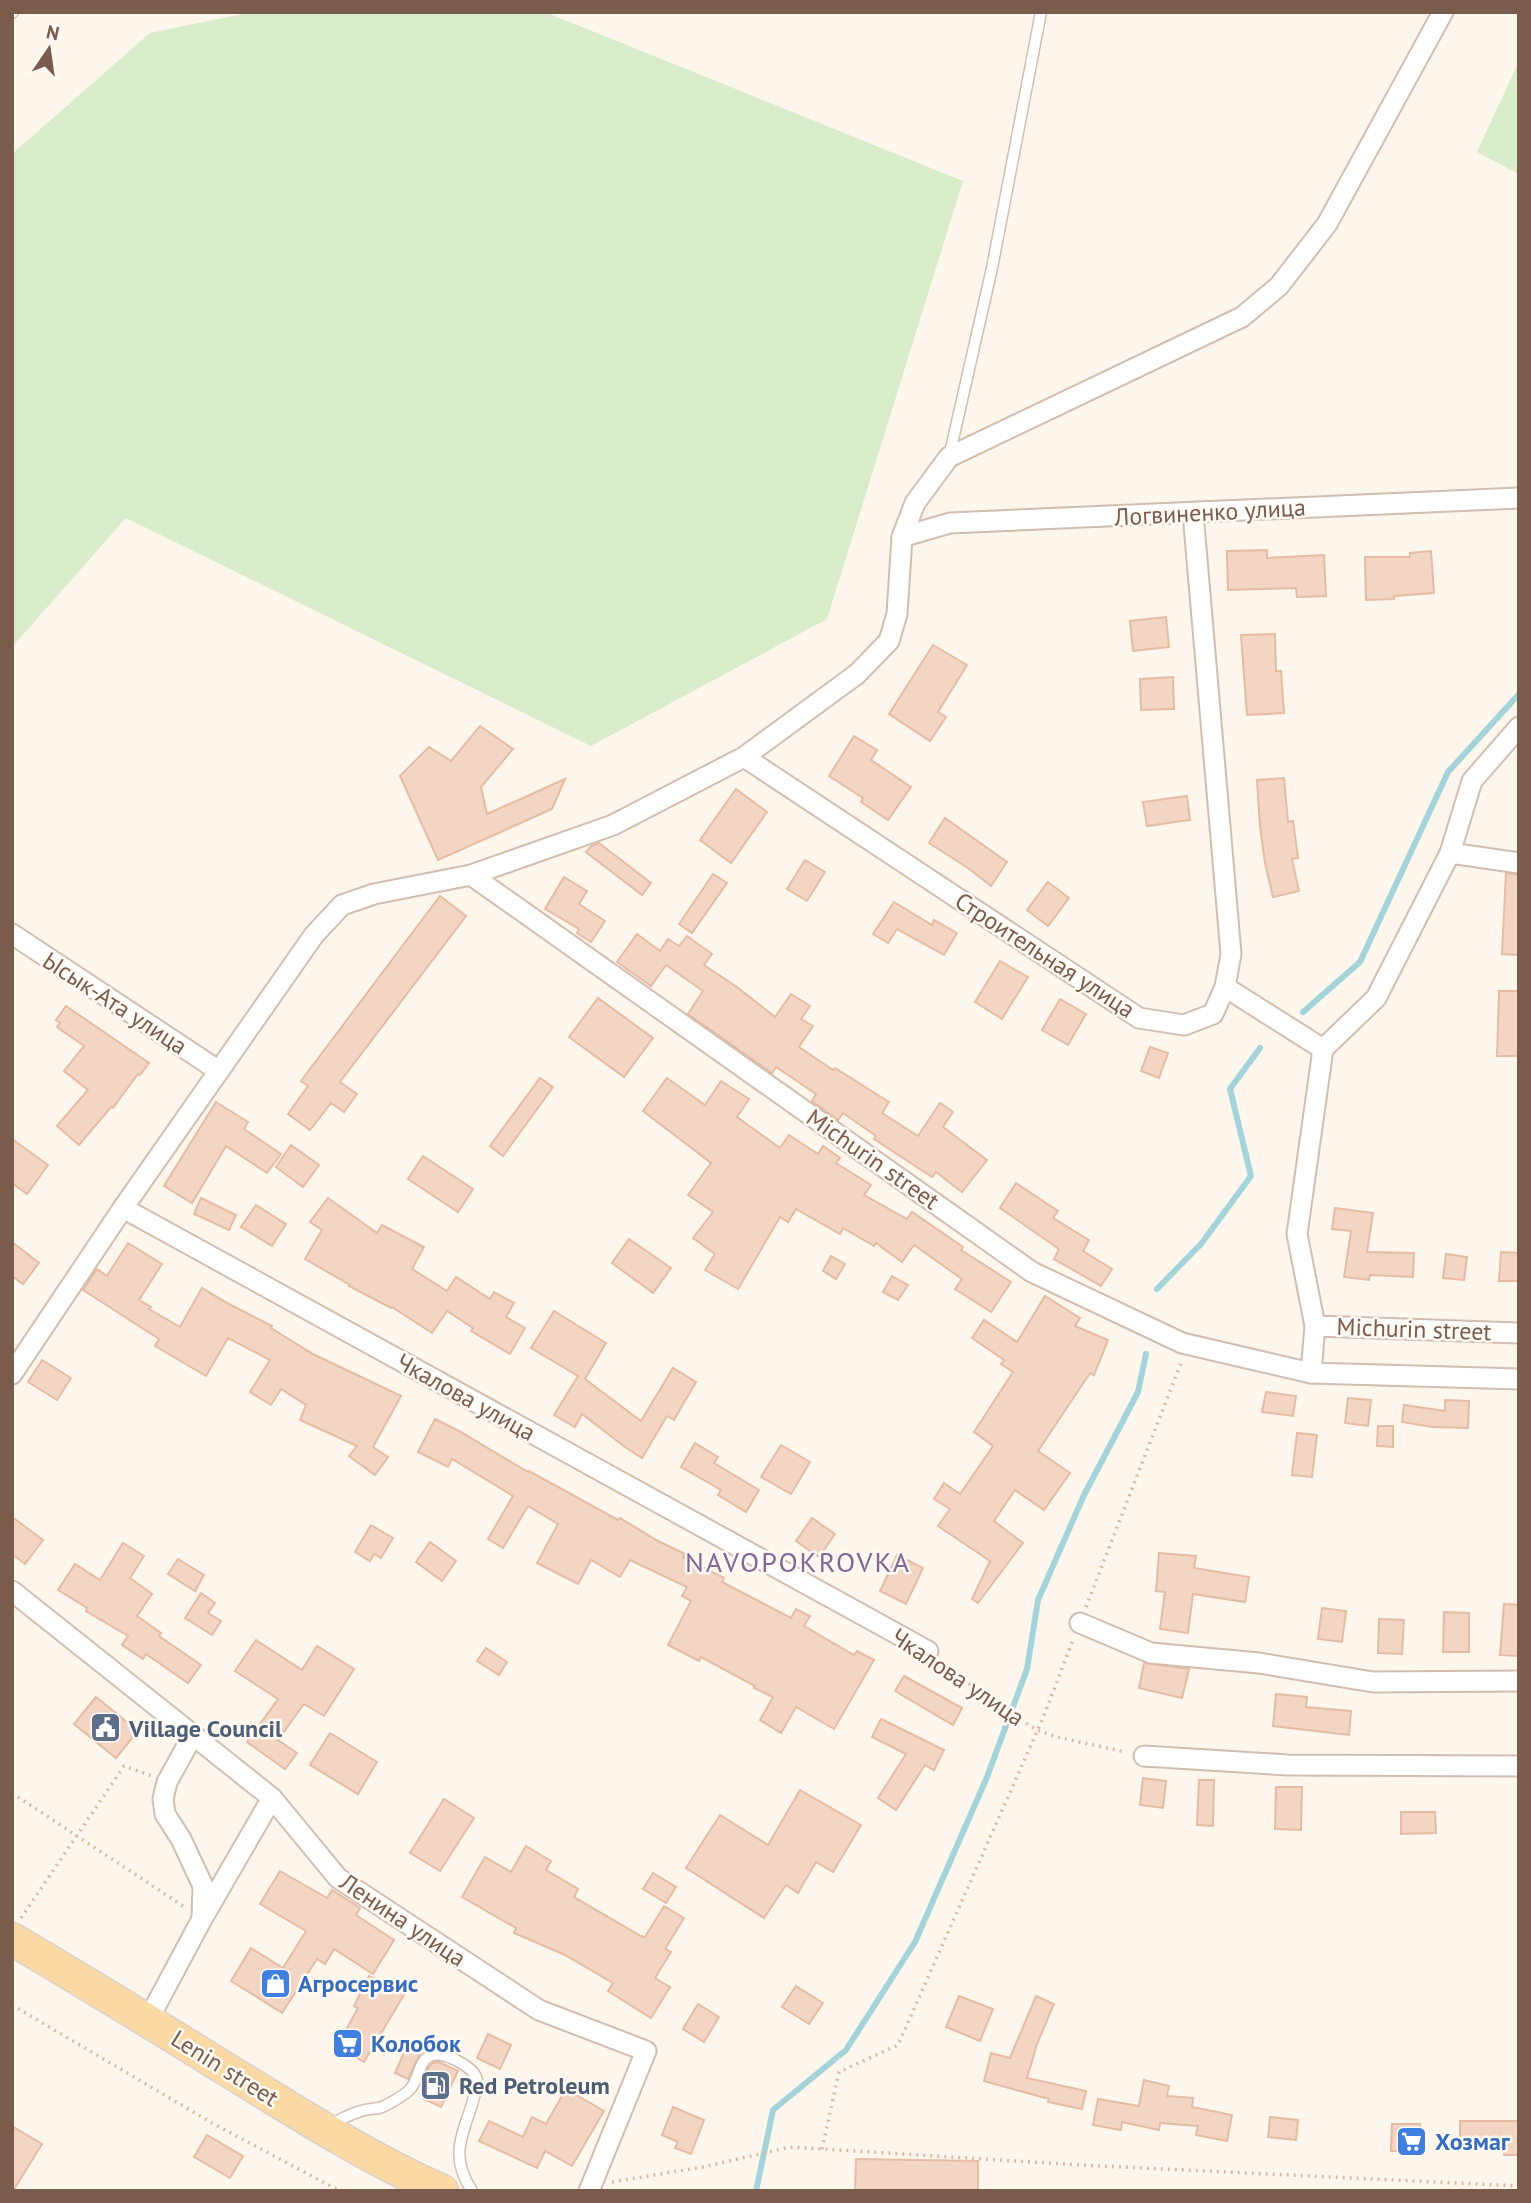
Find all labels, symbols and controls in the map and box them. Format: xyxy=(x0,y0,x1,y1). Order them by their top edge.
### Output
north arrow xyxy=(14,14,84,84)
text: N xyxy=(44,19,62,46)
street label: Логвиненко улица xyxy=(1113,492,1306,533)
street label: Строительная улица xyxy=(949,885,1141,1025)
street label: Ысык-Ата улица xyxy=(37,945,193,1061)
street label: Michurin street xyxy=(801,1102,945,1216)
street label: Michurin street xyxy=(1336,1311,1492,1347)
street label: Чкалова улица xyxy=(391,1346,541,1448)
district label: NAVOPOKROVKA xyxy=(685,1543,911,1580)
street label: Чкалова улица xyxy=(885,1621,1031,1733)
public building icon: Village Council xyxy=(89,1711,123,1745)
place label: Village Council xyxy=(128,1713,283,1744)
street label: Ленина улица xyxy=(333,1866,472,1974)
shop icon: Агросервис xyxy=(258,1966,292,2000)
place label: Агросервис xyxy=(298,1968,418,1999)
street label: Lenin street xyxy=(166,2023,284,2113)
supermarket icon: Колобок xyxy=(331,2026,365,2060)
place label: Колобок xyxy=(371,2028,461,2059)
fuel station icon: Red Petroleum xyxy=(419,2068,453,2102)
place label: Red Petroleum xyxy=(459,2070,610,2101)
supermarket icon: Хозмаг xyxy=(1395,2124,1429,2158)
place label: Хозмаг xyxy=(1435,2126,1511,2157)

